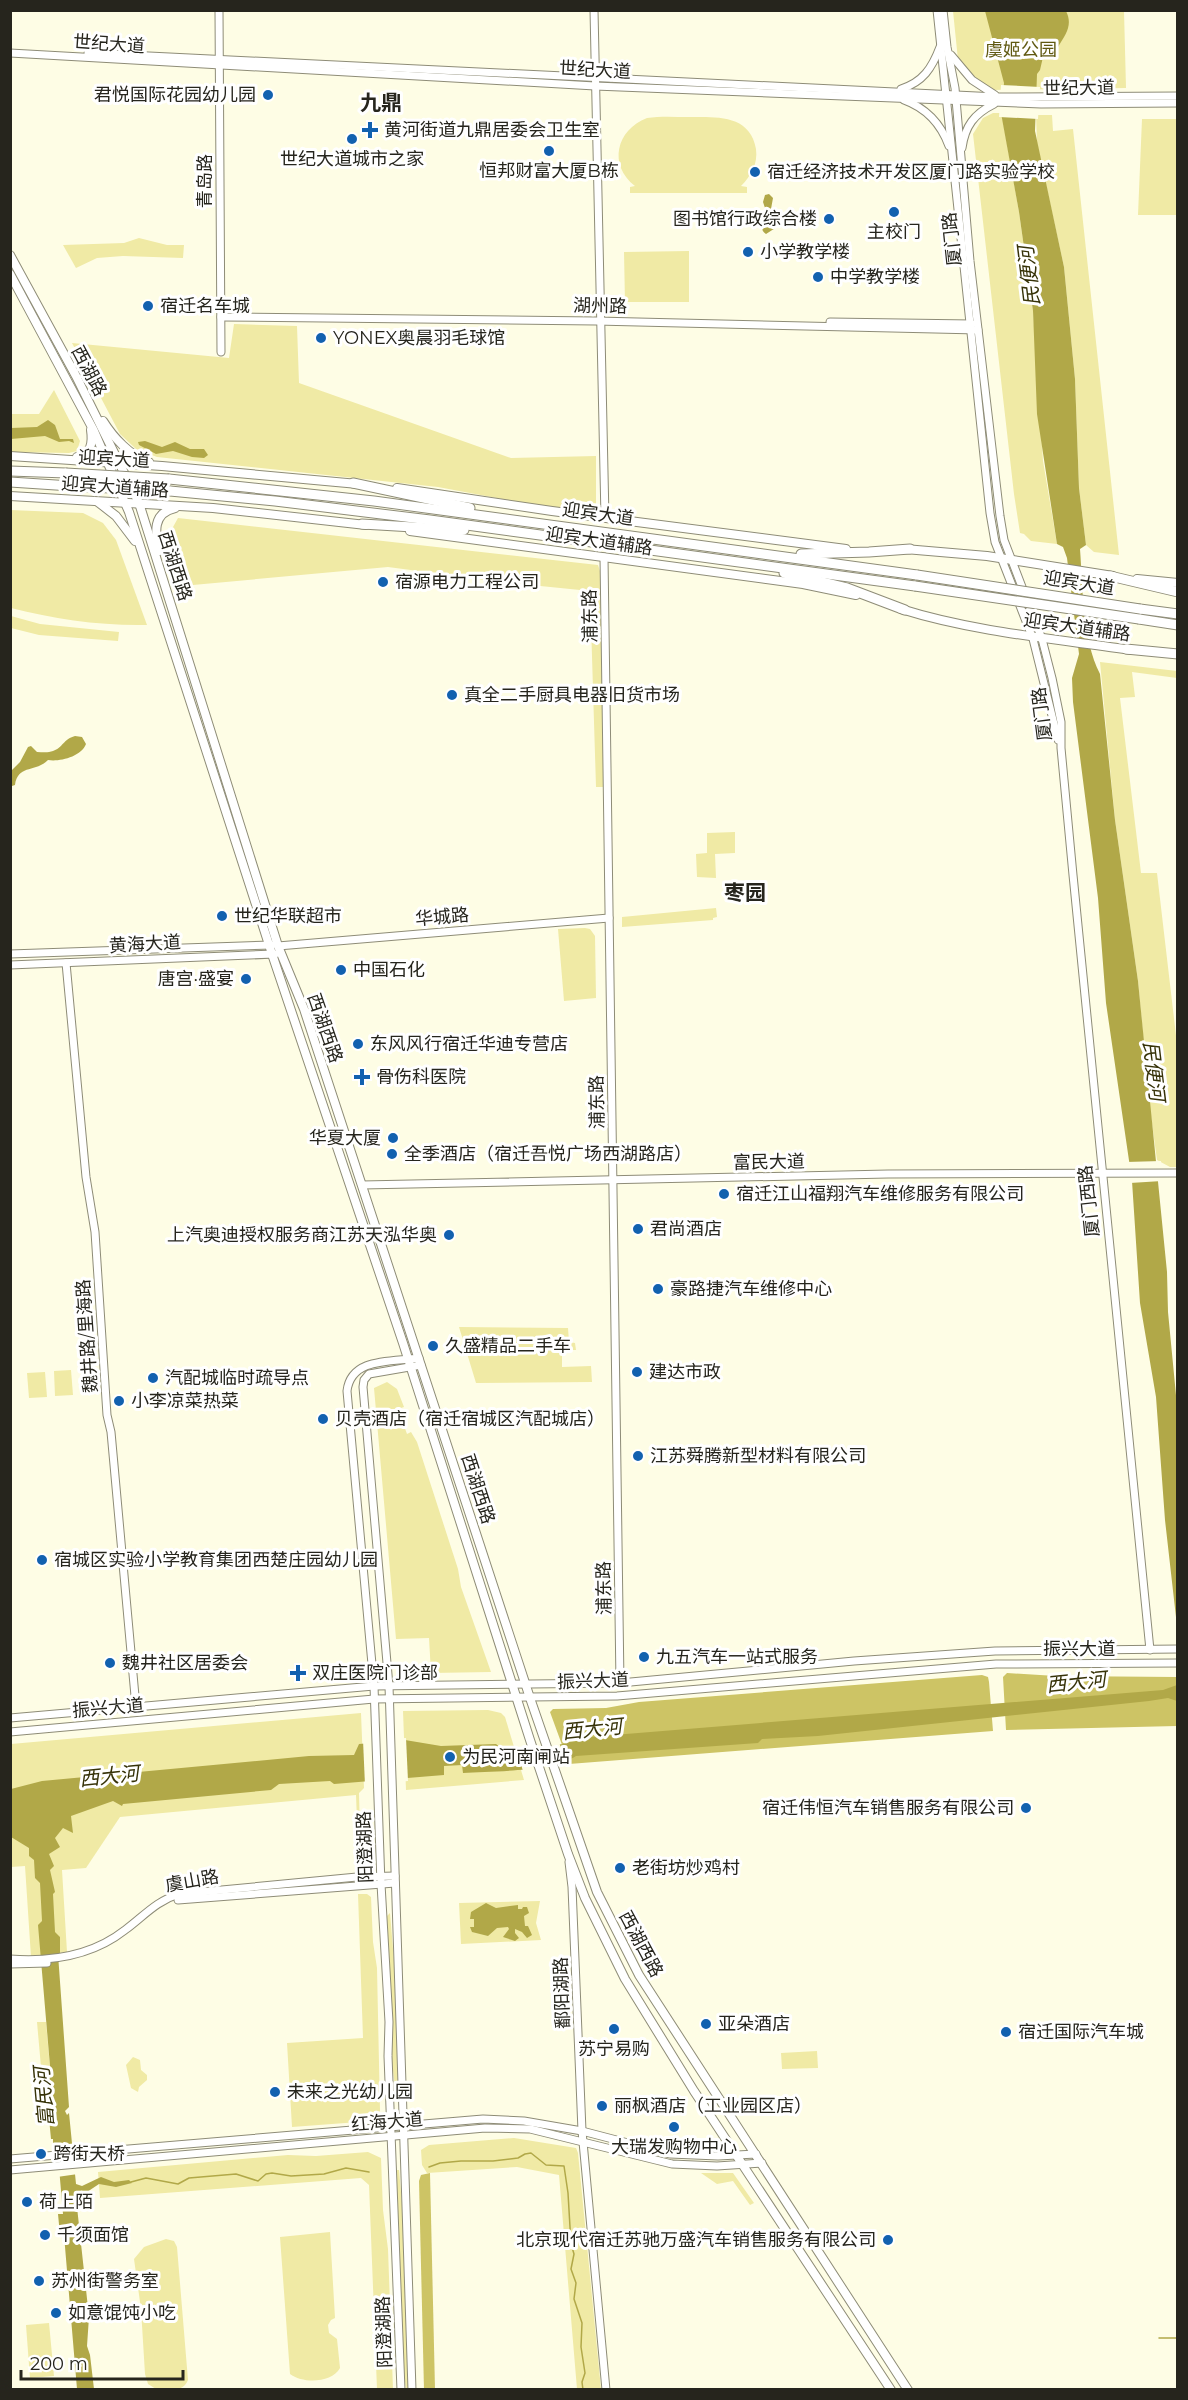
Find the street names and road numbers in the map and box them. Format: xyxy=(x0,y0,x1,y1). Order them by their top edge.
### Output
street label: 世纪大道 xyxy=(72,31,146,57)
street label: 世纪大道 xyxy=(558,57,632,83)
street label: 世纪大道 xyxy=(1043,76,1115,100)
street label: 青岛路 xyxy=(194,154,216,208)
street label: 厦门路 xyxy=(938,211,966,267)
street label: 湖州路 xyxy=(573,295,627,317)
street label: 西湖路 xyxy=(67,342,111,400)
street label: 迎宾大道 xyxy=(77,446,151,472)
street label: 迎宾大道辅路 xyxy=(60,472,170,502)
street label: 迎宾大道 xyxy=(561,498,635,530)
street label: 迎宾大道辅路 xyxy=(544,523,654,559)
street label: 西湖西路 xyxy=(153,528,197,604)
street label: 迎宾大道 xyxy=(1042,567,1116,599)
street label: 浦东路 xyxy=(579,589,601,643)
street label: 迎宾大道辅路 xyxy=(1022,609,1132,645)
street label: 厦门路 xyxy=(1028,686,1056,742)
street label: 华城路 xyxy=(414,904,470,930)
street label: 黄海大道 xyxy=(108,931,182,957)
street label: 西湖西路 xyxy=(303,990,347,1066)
street label: 浦东路 xyxy=(586,1075,608,1129)
street label: 富民大道 xyxy=(733,1150,805,1174)
street label: 厦门西路 xyxy=(1074,1164,1104,1238)
street label: 魏井路/里海路 xyxy=(72,1278,102,1394)
street label: 西湖西路 xyxy=(456,1451,500,1527)
street label: 浦东路 xyxy=(593,1561,615,1615)
street label: 振兴大道 xyxy=(1043,1638,1115,1660)
street label: 振兴大道 xyxy=(557,1669,629,1693)
street label: 振兴大道 xyxy=(71,1694,145,1722)
street label: 阳澄湖路 xyxy=(353,1811,377,1883)
street label: 虞山路 xyxy=(164,1865,220,1897)
street label: 西湖西路 xyxy=(614,1907,668,1981)
street label: 鄱阳湖路 xyxy=(550,1957,574,2029)
street label: 红海大道 xyxy=(350,2108,424,2136)
street label: 阳澄湖路 xyxy=(372,2296,396,2368)

